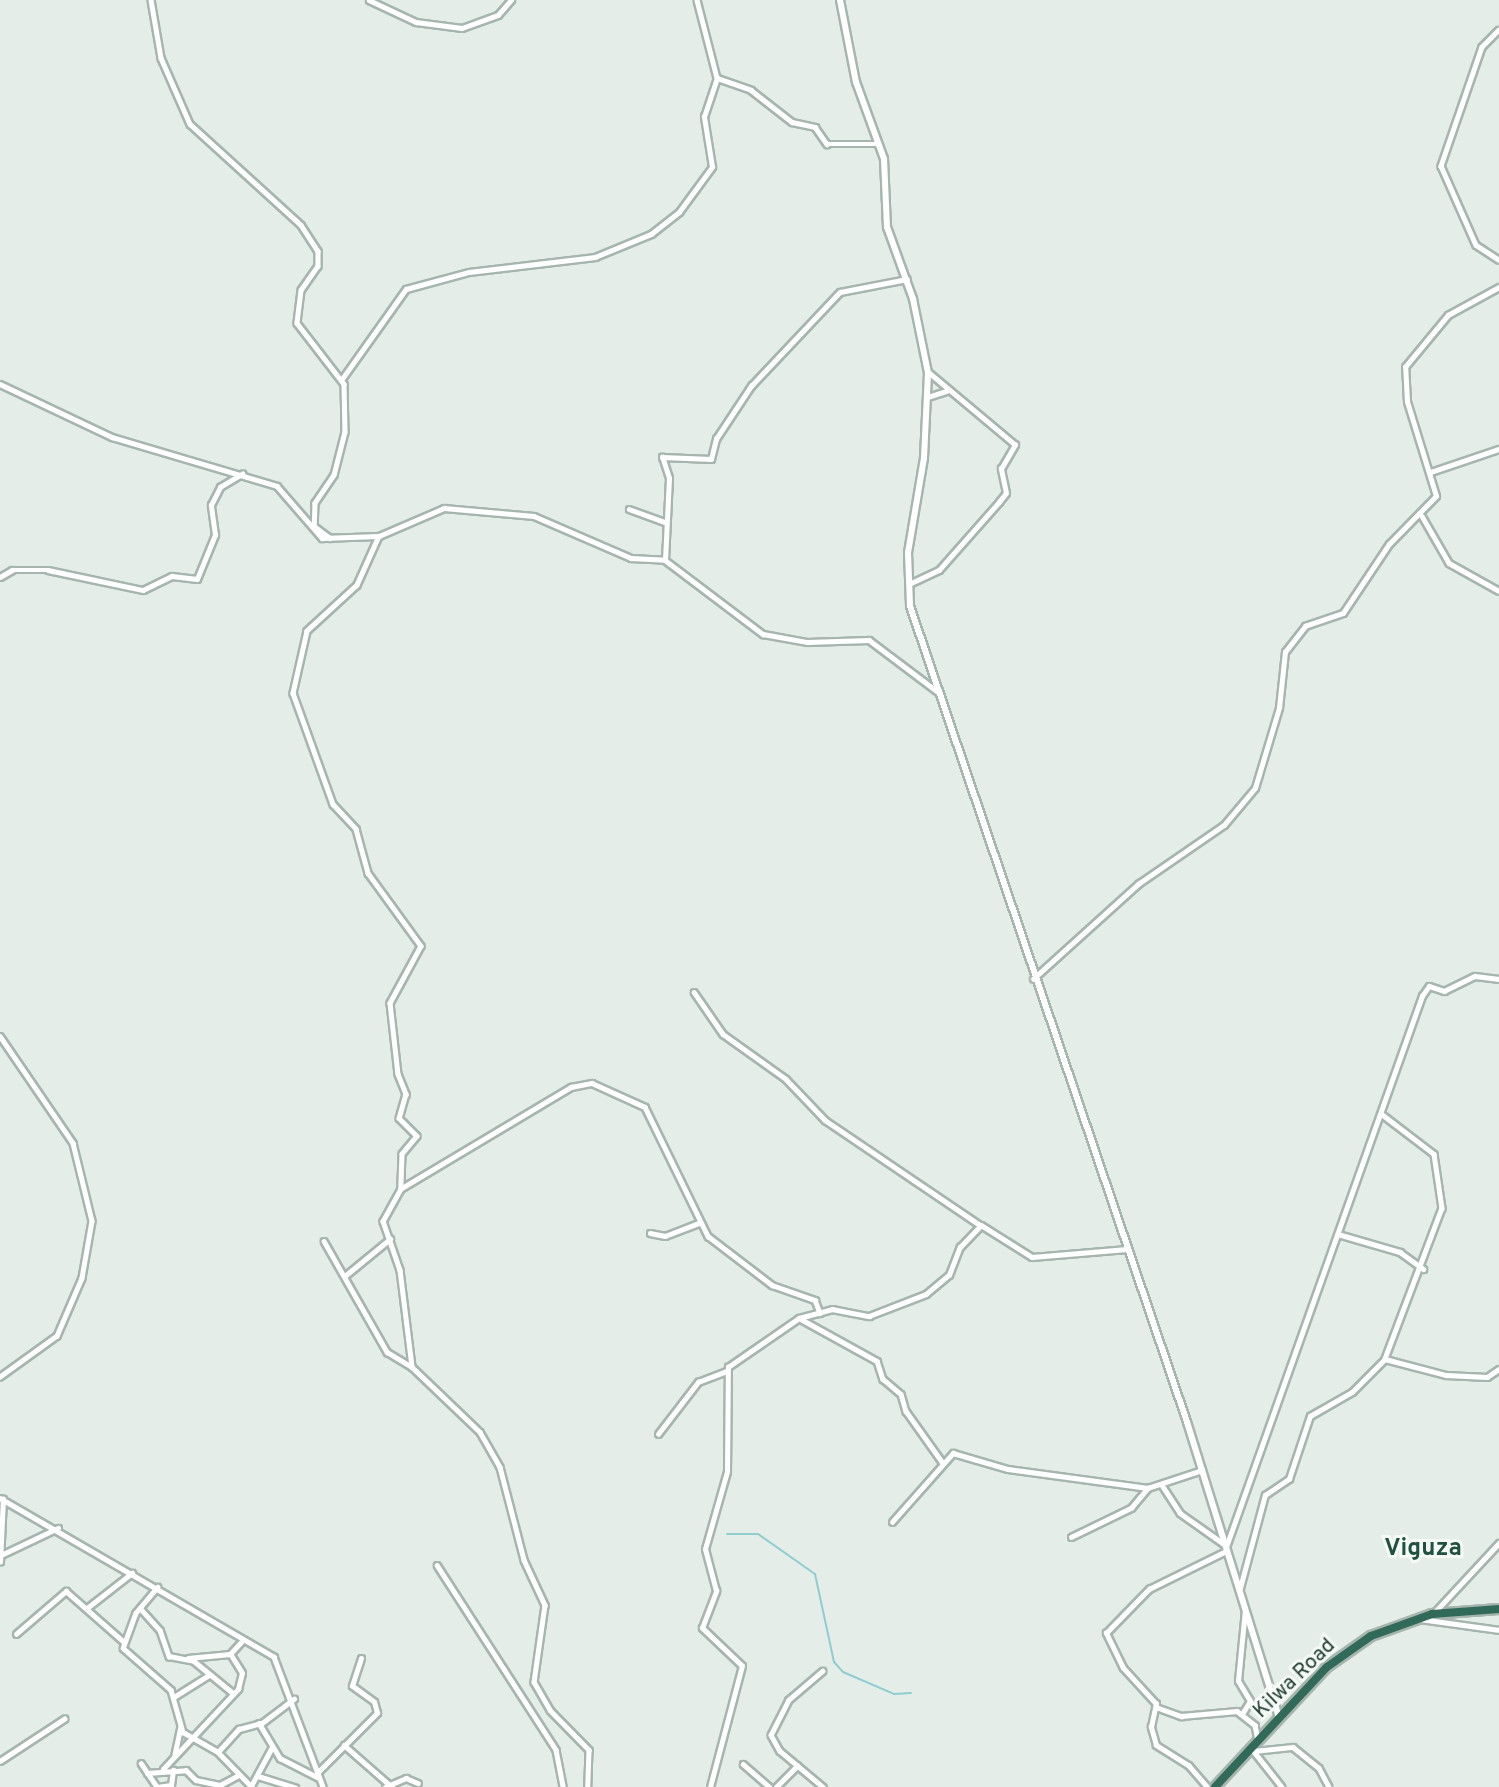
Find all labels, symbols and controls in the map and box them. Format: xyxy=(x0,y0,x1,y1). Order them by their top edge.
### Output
district label: Viguza xyxy=(1384,1536,1462,1564)
street label: Kilwa Road xyxy=(1249,1634,1341,1724)

